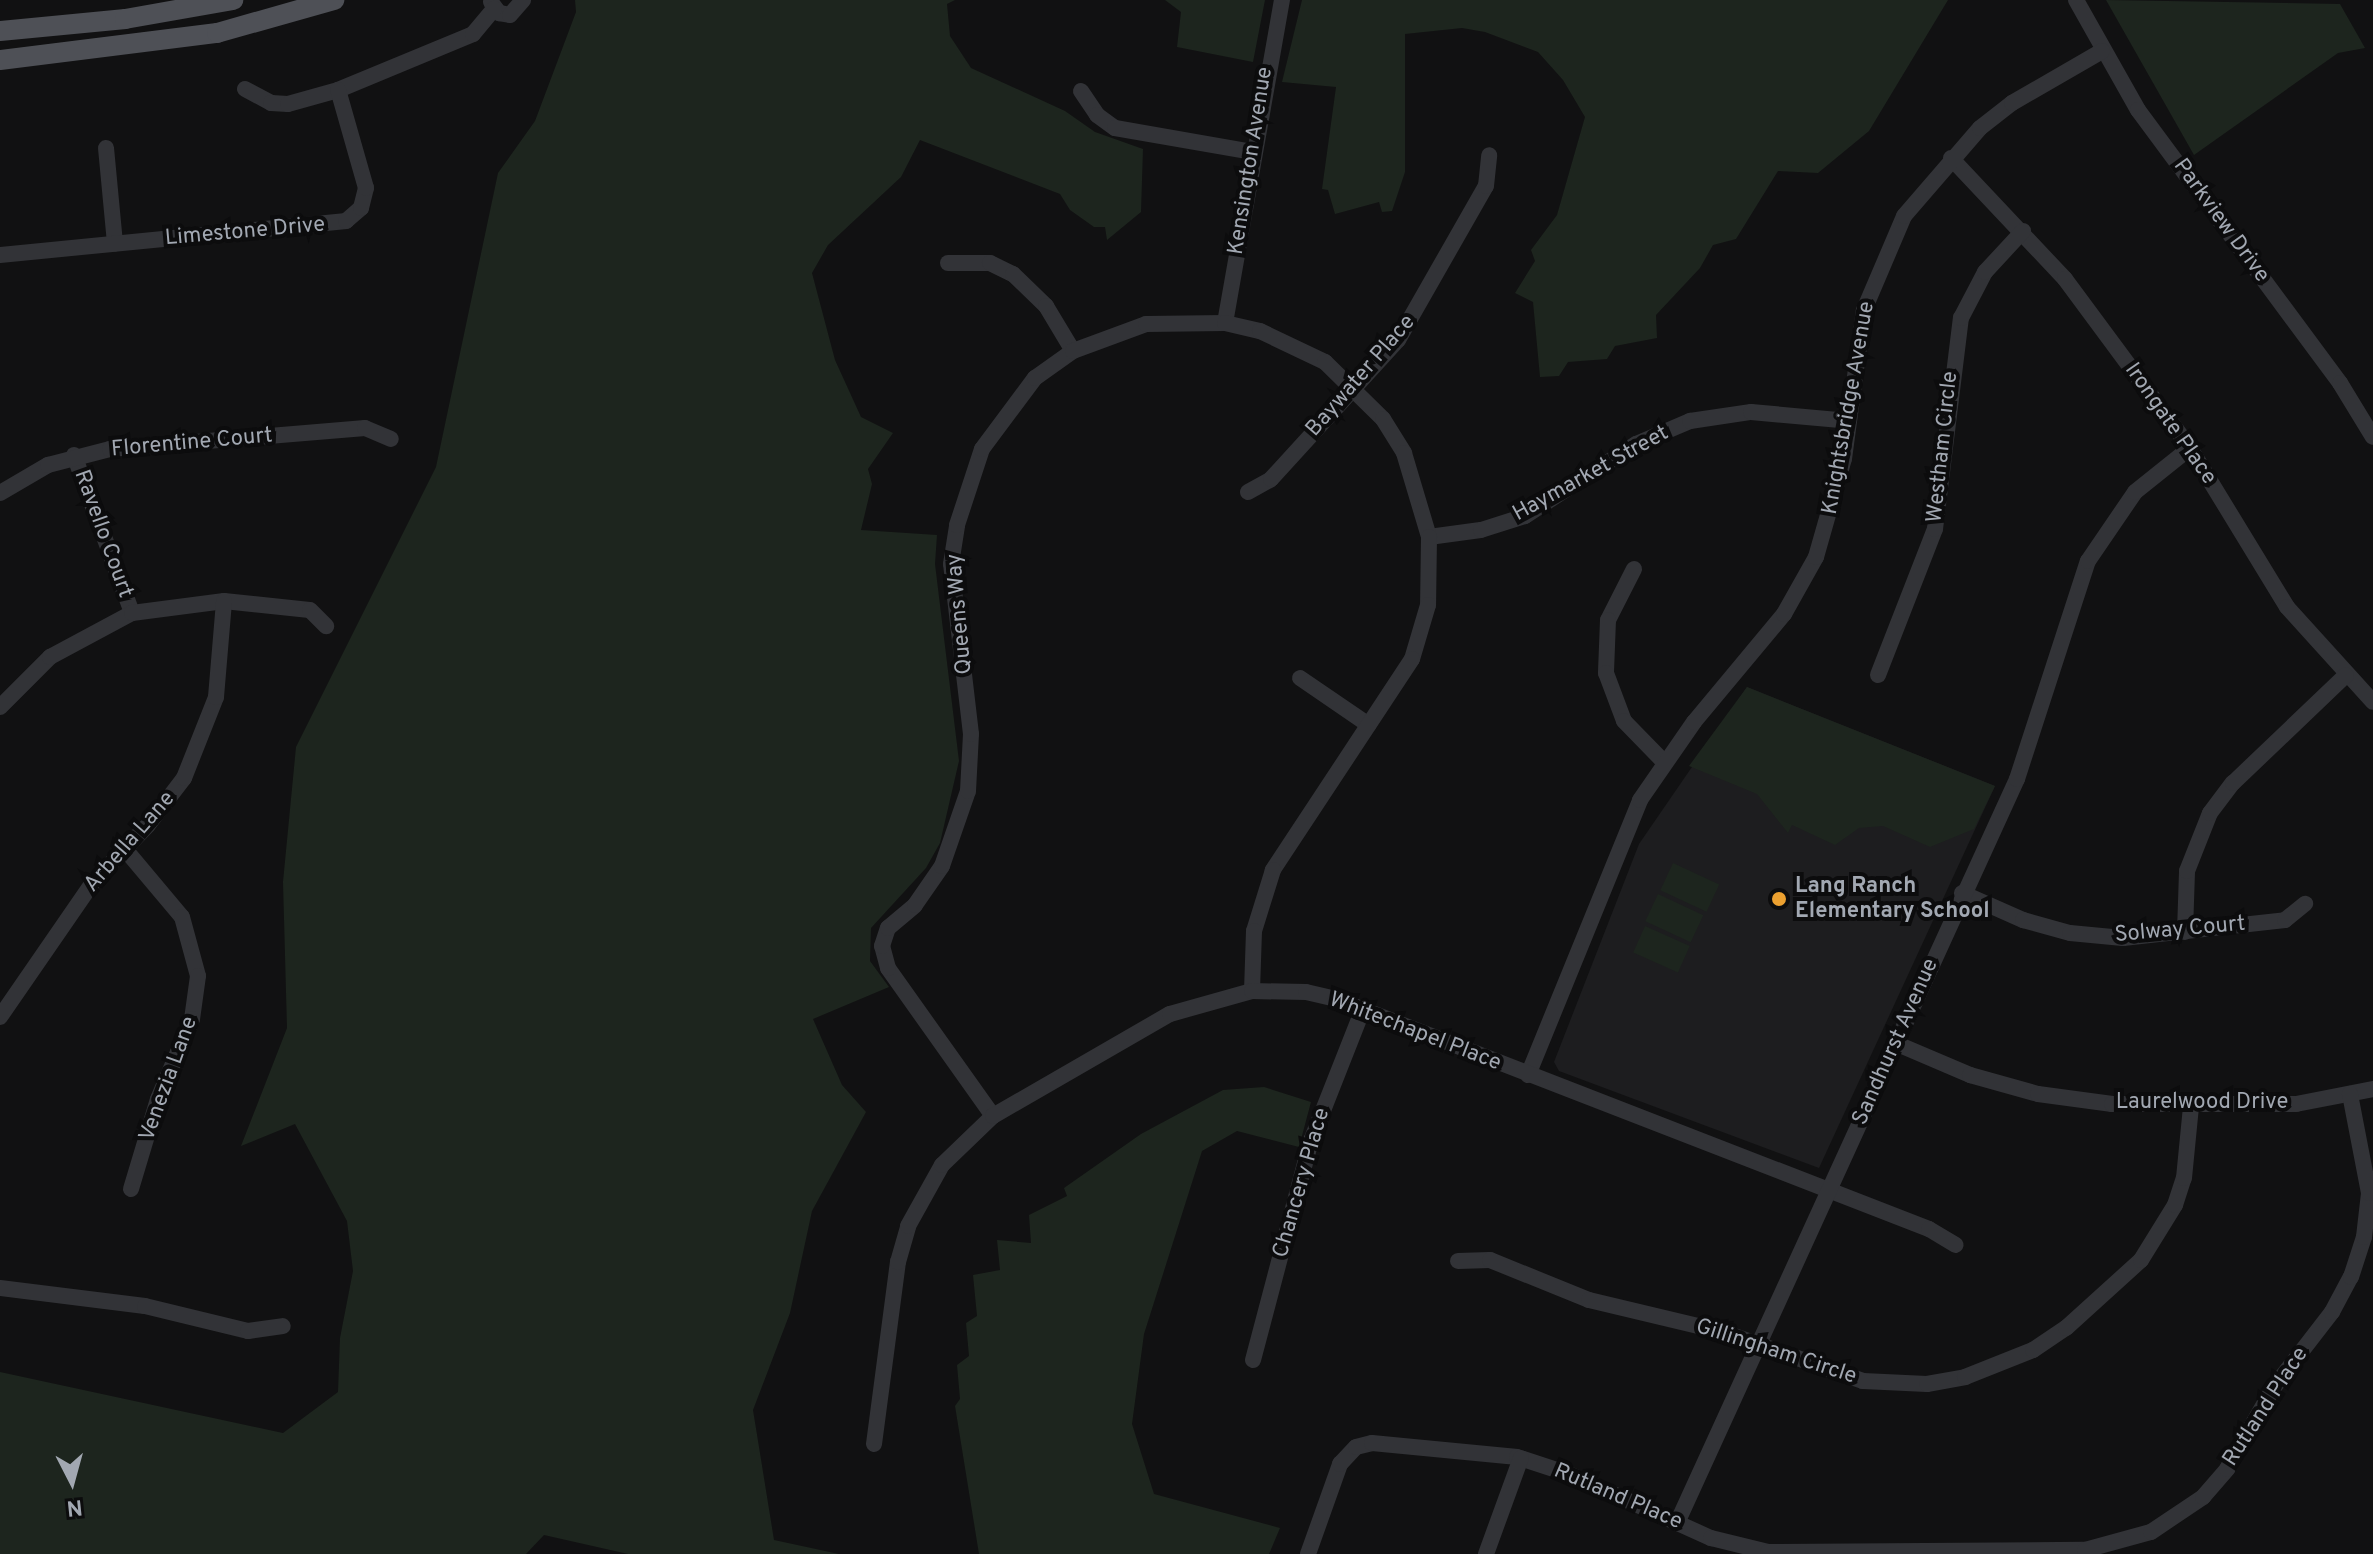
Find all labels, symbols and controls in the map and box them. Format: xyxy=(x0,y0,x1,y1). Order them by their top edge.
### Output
street label: Kensington Avenue xyxy=(1223,65,1279,257)
street label: Parkview Drive xyxy=(2167,154,2275,288)
street label: Limestone Drive xyxy=(164,212,326,252)
street label: Knightsbridge Avenue xyxy=(1817,299,1881,517)
street label: Baywater Place xyxy=(1301,310,1421,442)
street label: Irongate Place xyxy=(2118,358,2222,490)
street label: Westham Circle xyxy=(1922,370,1964,524)
street label: Haymarket Street xyxy=(1509,420,1673,528)
street label: Florentine Court xyxy=(110,423,274,463)
street label: Ravello Court xyxy=(68,466,138,602)
street label: Queens Way xyxy=(942,552,978,676)
street label: Arbella Lane xyxy=(79,786,181,898)
place label: Lang Ranch Elementary School xyxy=(1795,873,1990,924)
marker: Lang Ranch Elementary School xyxy=(1770,890,1788,908)
street label: Solway Court xyxy=(2114,911,2246,949)
street label: Sandhurst Avenue xyxy=(1847,954,1945,1130)
street label: Whitechapel Place xyxy=(1325,987,1505,1077)
street label: Venezia Lane xyxy=(134,1013,204,1145)
street label: Laurelwood Drive xyxy=(2116,1090,2288,1116)
street label: Chancery Place xyxy=(1268,1105,1336,1261)
street label: Gillingham Circle xyxy=(1692,1314,1860,1390)
street label: Rutland Place xyxy=(2218,1342,2314,1472)
north arrow xyxy=(32,1442,112,1522)
street label: Rutland Place xyxy=(1550,1458,1686,1536)
text: N xyxy=(65,1492,84,1521)

